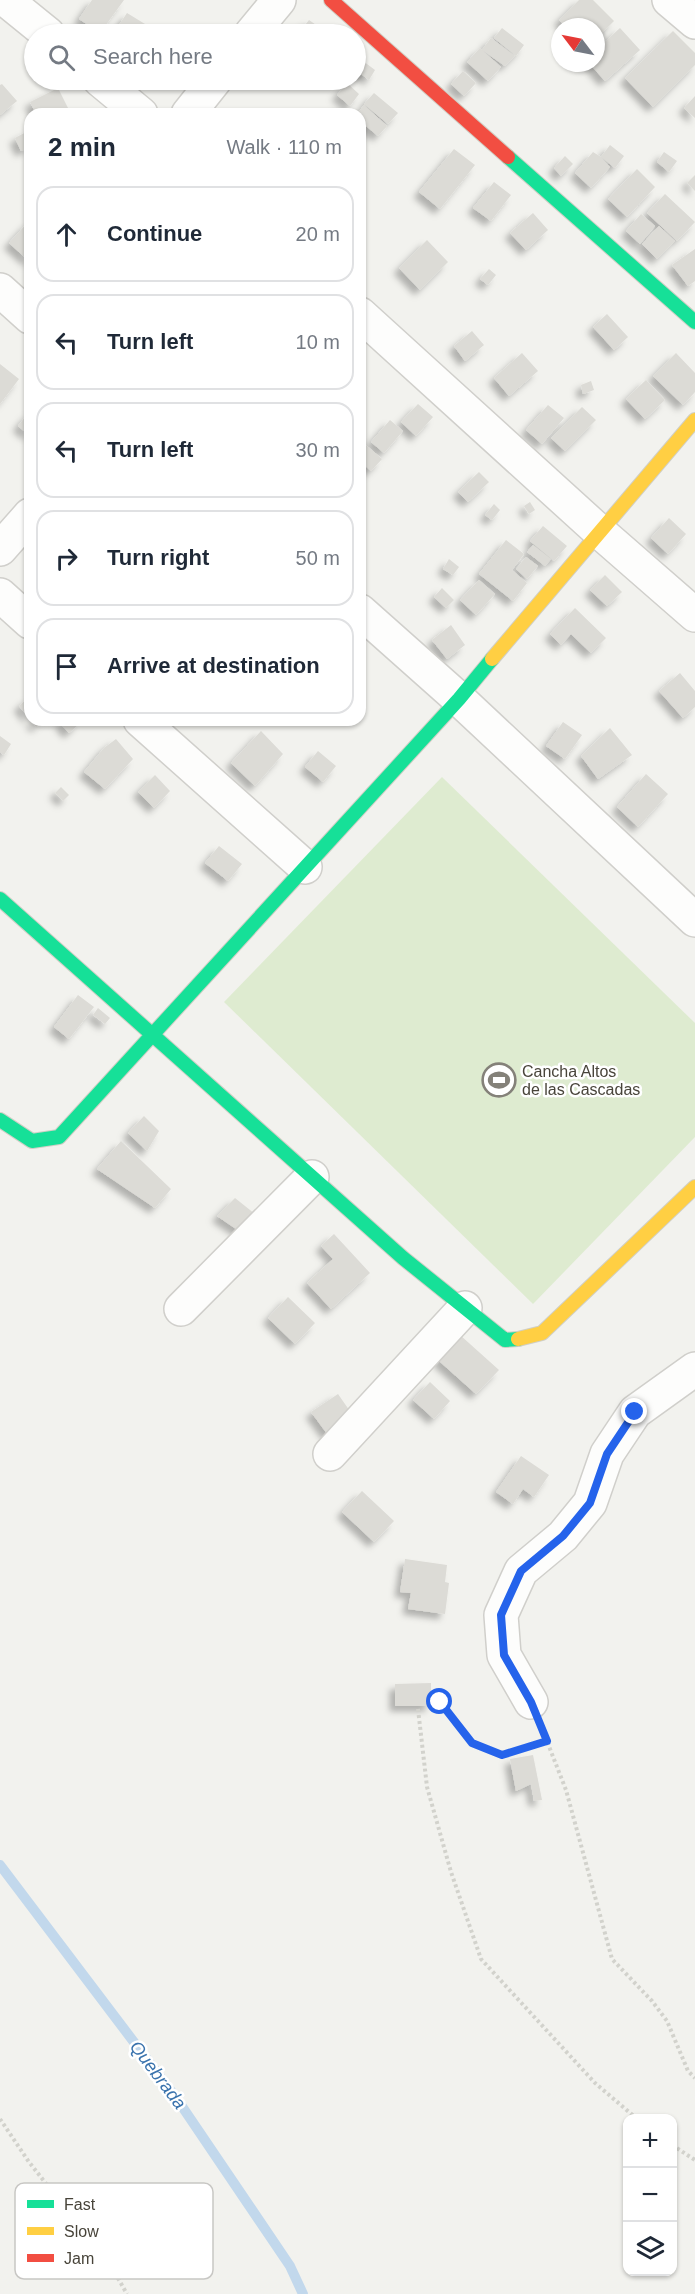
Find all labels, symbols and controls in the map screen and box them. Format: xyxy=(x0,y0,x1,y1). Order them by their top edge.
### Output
north arrow xyxy=(551,18,605,72)
search box xyxy=(24,24,366,90)
icon: search xyxy=(45,41,78,74)
text: Search here xyxy=(93,44,213,69)
text: 2 min xyxy=(48,132,116,162)
text: Walk · 110 m xyxy=(226,136,342,158)
icon: ahead xyxy=(50,218,83,251)
text: Continue xyxy=(107,221,202,246)
text: 20 m xyxy=(296,223,340,245)
icon: left xyxy=(50,326,83,359)
text: Turn left xyxy=(107,329,193,354)
text: 10 m xyxy=(296,331,340,353)
icon: left xyxy=(50,434,83,467)
text: Turn left xyxy=(107,437,193,462)
text: 30 m xyxy=(296,439,340,461)
icon: right xyxy=(50,542,83,575)
text: Turn right xyxy=(107,545,209,570)
text: 50 m xyxy=(296,547,340,569)
icon: arrive xyxy=(50,650,83,683)
text: Arrive at destination xyxy=(107,653,320,678)
sports icon: Cancha Altos de las Cascadas xyxy=(481,1062,517,1098)
place label: Cancha Altos de las Cascadas xyxy=(522,1063,640,1098)
route end xyxy=(621,1398,647,1424)
route start xyxy=(426,1688,452,1714)
water label: Quebrada xyxy=(126,2037,190,2113)
map controls xyxy=(623,2114,677,2276)
button: + xyxy=(623,2114,677,2168)
button: − xyxy=(623,2168,677,2222)
legend xyxy=(15,2183,213,2279)
text: Fast xyxy=(64,2196,96,2213)
button: layers xyxy=(623,2222,677,2276)
text: Slow xyxy=(64,2223,99,2240)
text: Jam xyxy=(64,2250,94,2267)

